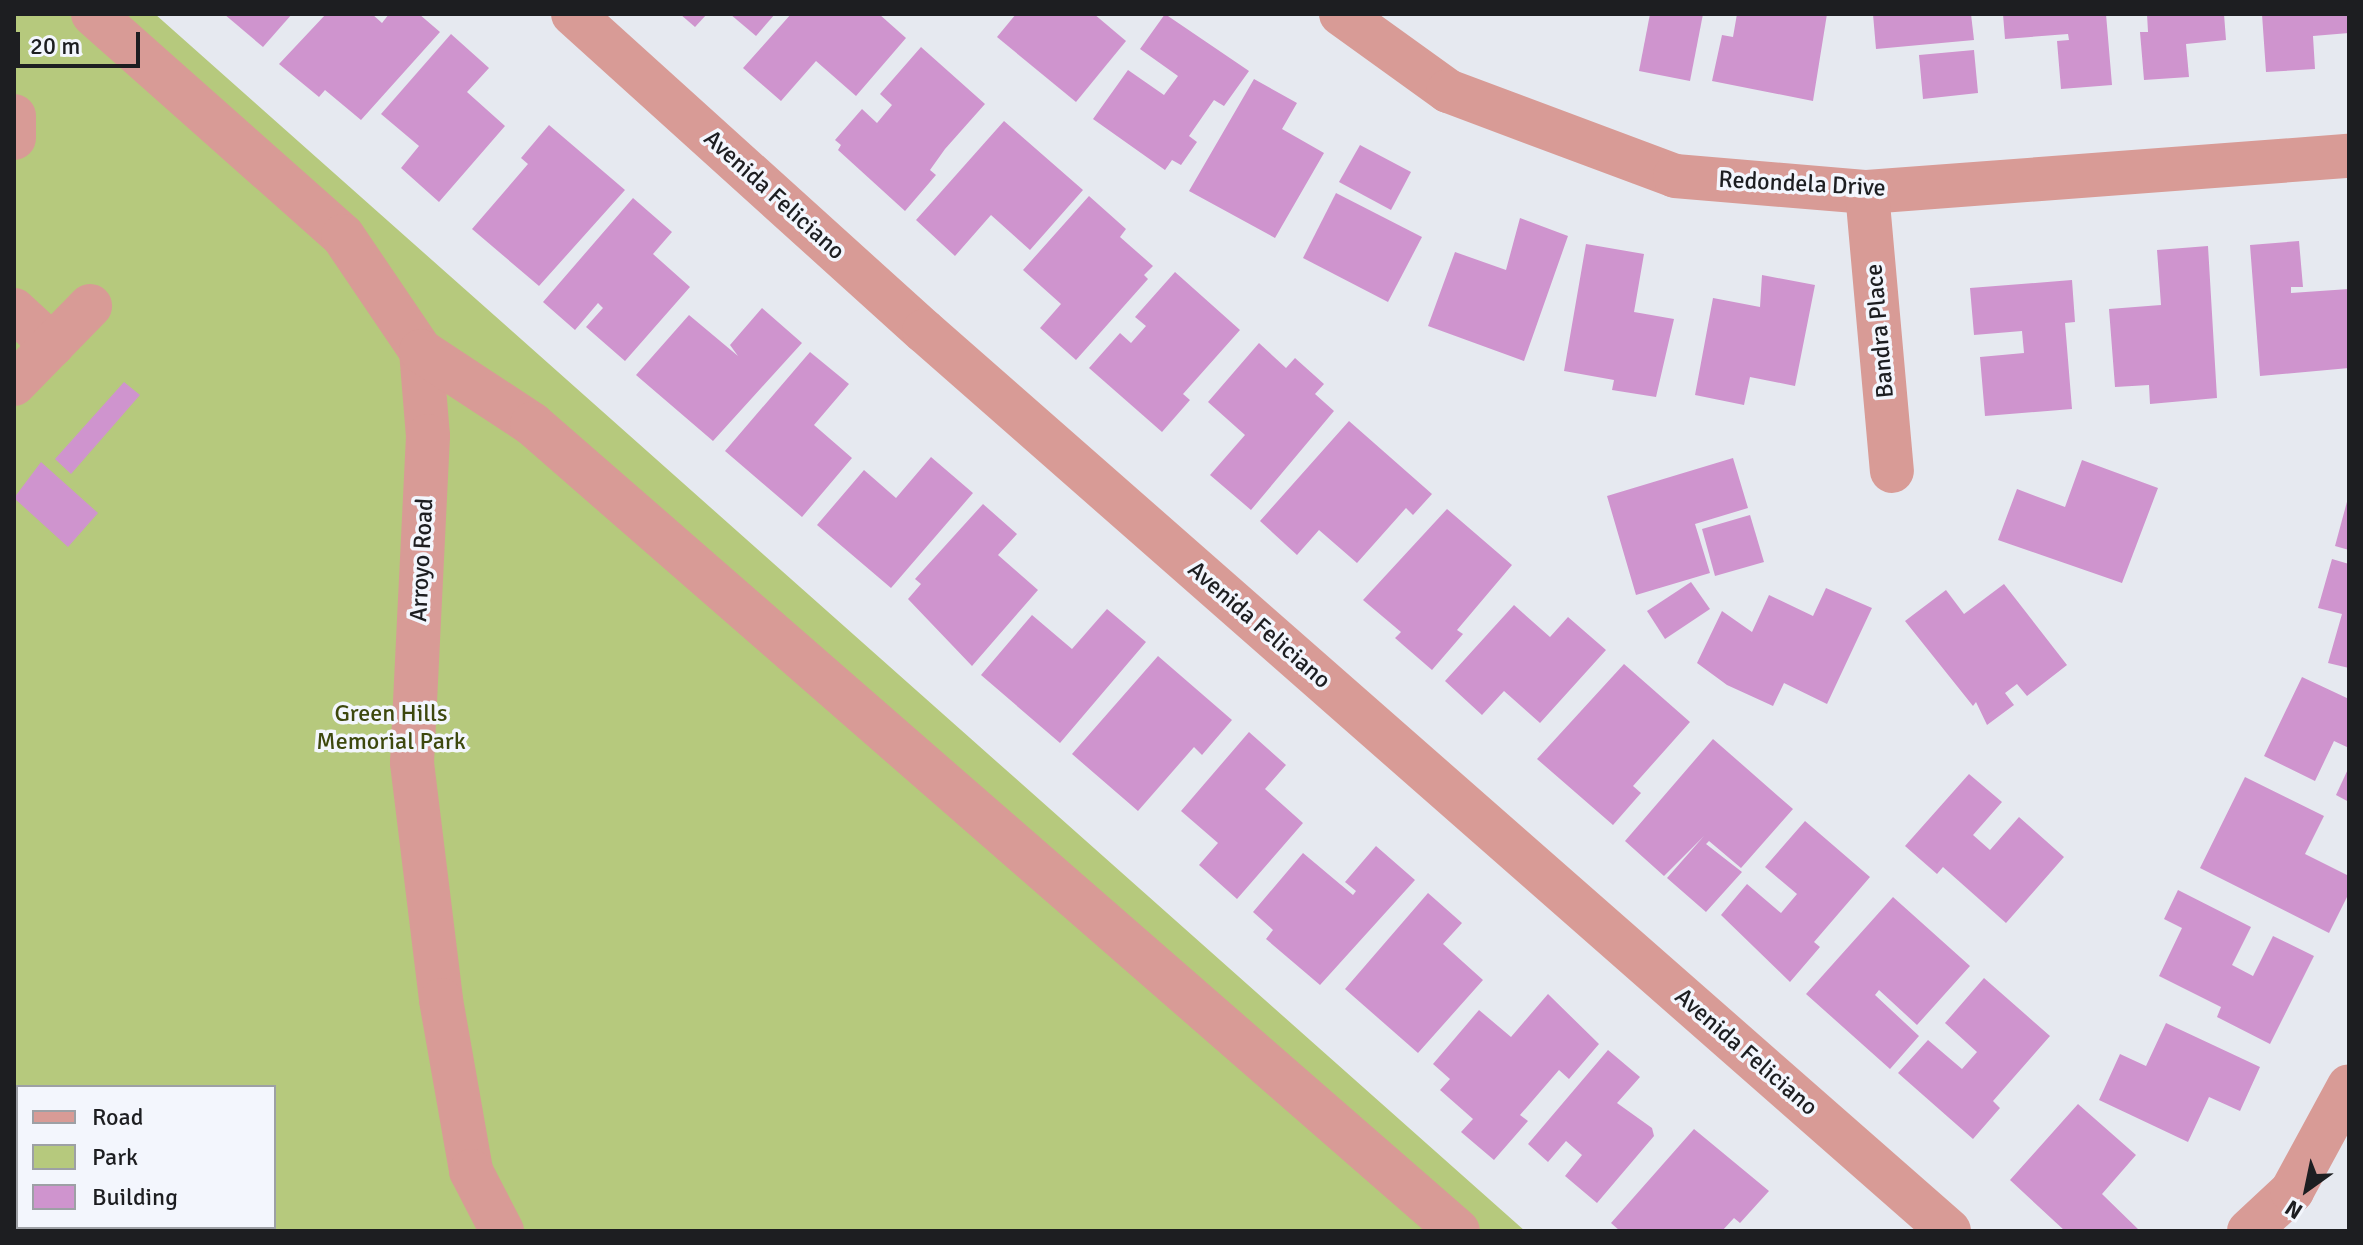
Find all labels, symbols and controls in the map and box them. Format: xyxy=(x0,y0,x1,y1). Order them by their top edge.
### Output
scale bar xyxy=(20,16,144,66)
text: 20 m xyxy=(30,31,80,61)
street label: Avenida Feliciano xyxy=(698,124,850,266)
street label: Redondela Drive xyxy=(1718,165,1886,203)
street label: Bandra Place xyxy=(1860,263,1900,399)
street label: Arroyo Road xyxy=(404,497,440,623)
street label: Avenida Feliciano xyxy=(1182,555,1336,695)
park label: Green Hills Memorial Park xyxy=(316,700,466,756)
street label: Avenida Feliciano xyxy=(1669,982,1823,1122)
legend xyxy=(16,1085,276,1229)
text: Road xyxy=(92,1102,143,1132)
text: Park xyxy=(92,1142,138,1172)
north arrow xyxy=(2267,1149,2347,1229)
text: Building xyxy=(92,1182,178,1212)
text: N xyxy=(2280,1194,2307,1225)

